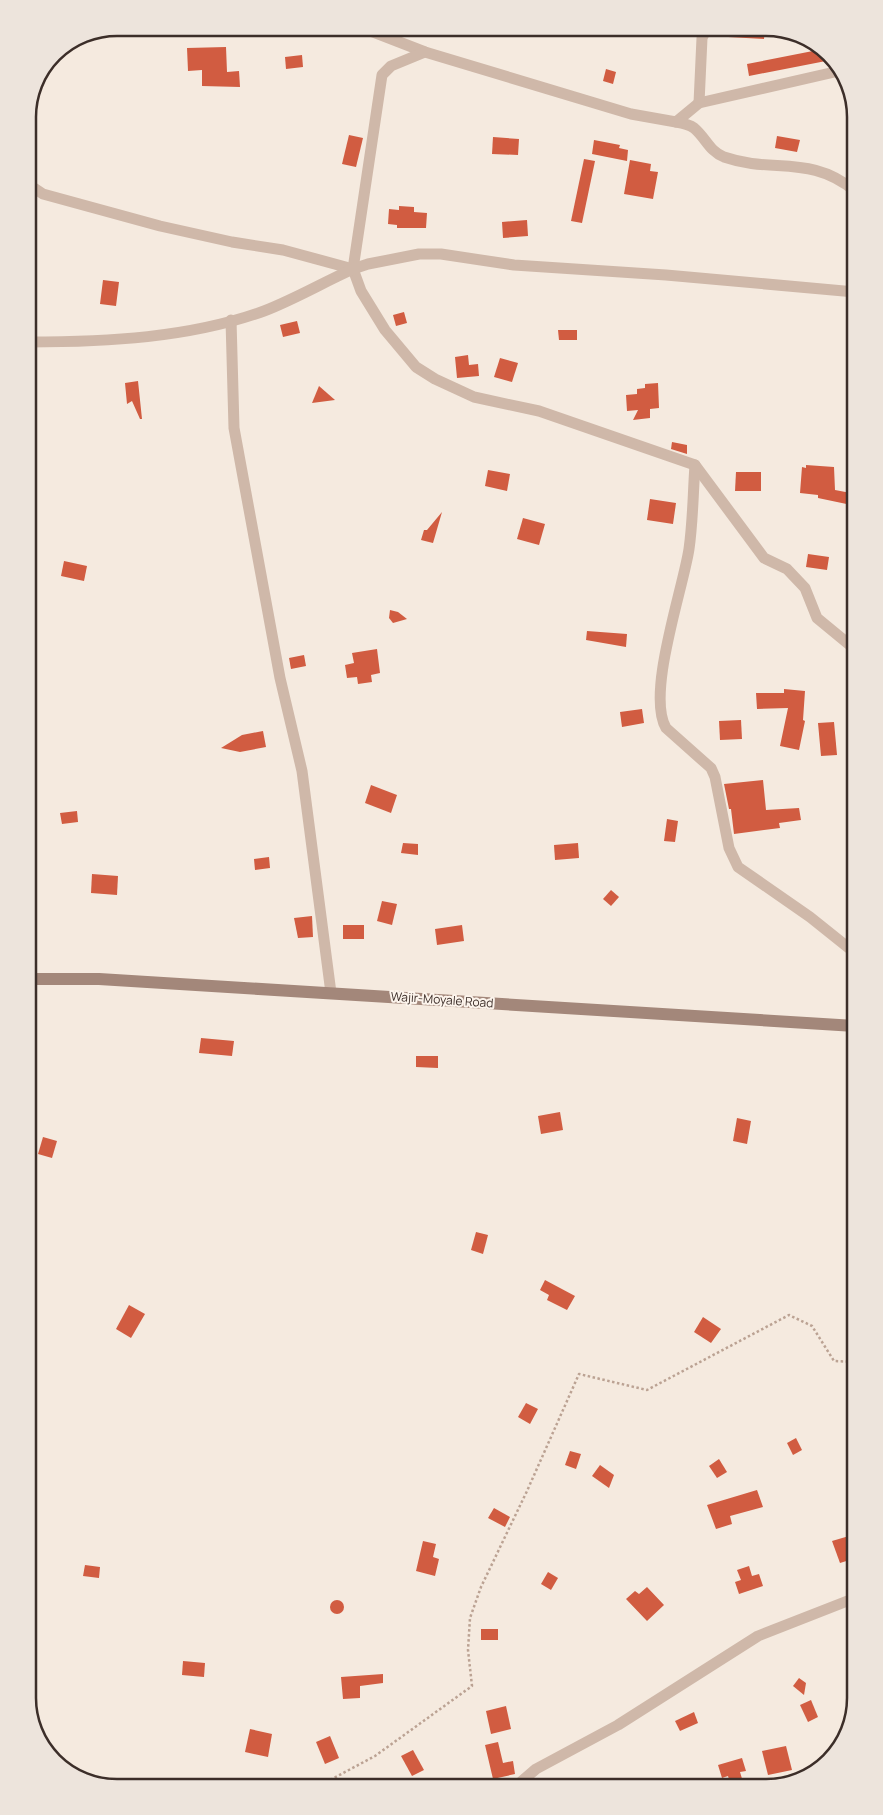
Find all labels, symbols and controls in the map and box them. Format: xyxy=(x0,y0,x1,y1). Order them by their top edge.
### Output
street label: Wajir-Moyale Road xyxy=(390,987,494,1012)

